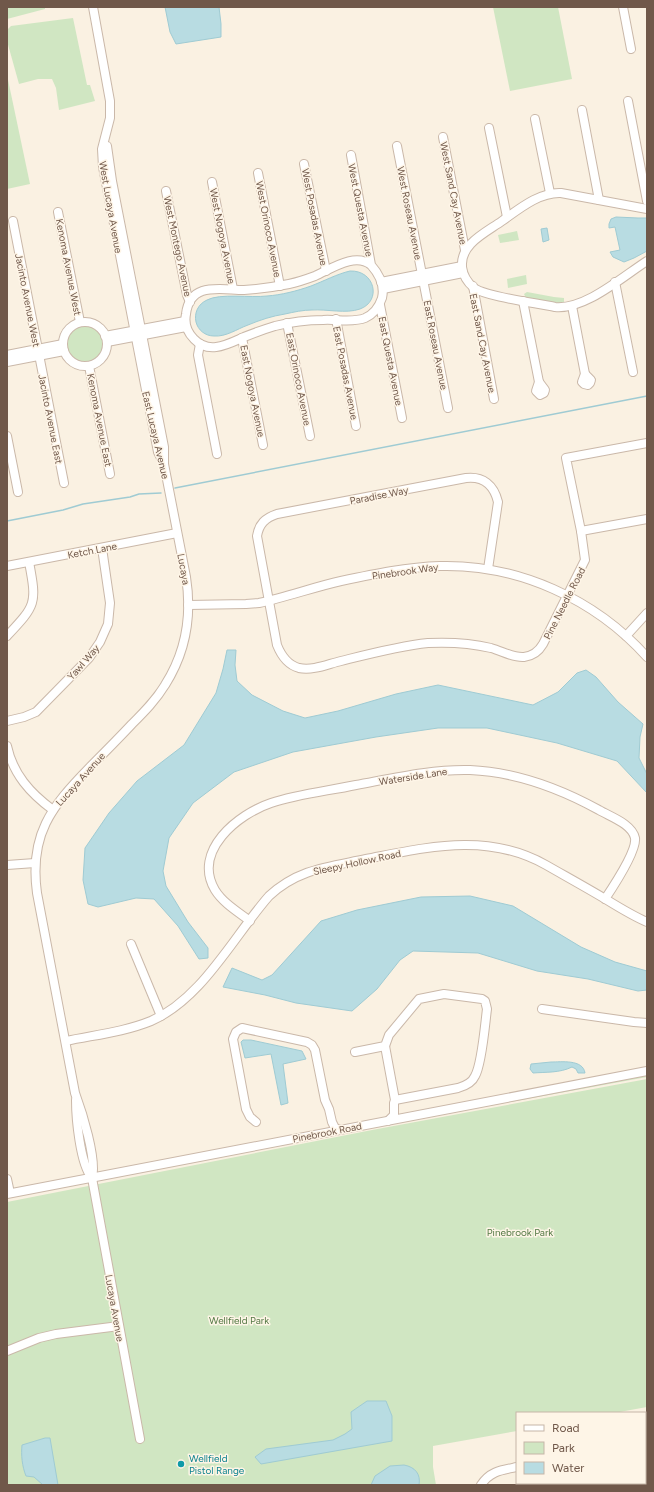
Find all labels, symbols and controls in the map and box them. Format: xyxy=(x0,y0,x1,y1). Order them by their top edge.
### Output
street label: West Sand Cay Avenue xyxy=(437,141,470,246)
street label: West Lucaya Avenue xyxy=(96,160,125,255)
street label: West Questa Avenue xyxy=(345,163,376,258)
street label: West Roseau Avenue xyxy=(394,165,425,261)
street label: West Posadas Avenue xyxy=(299,167,330,267)
street label: West Orinoco Avenue xyxy=(253,180,284,279)
street label: West Nogoya Avenue xyxy=(207,187,238,286)
street label: West Montego Avenue xyxy=(160,195,195,298)
street label: Kenoma Avenue West xyxy=(53,218,84,317)
street label: Jacinto Avenue West xyxy=(12,252,43,348)
street label: East Sand Cay Avenue xyxy=(467,292,499,394)
street label: East Roseau Avenue xyxy=(420,299,451,392)
street label: East Questa Avenue xyxy=(375,315,406,407)
street label: East Posadas Avenue xyxy=(330,325,361,422)
street label: East Orinoco Avenue xyxy=(283,332,314,427)
street label: East Nogoya Avenue xyxy=(237,344,268,439)
street label: Kenoma Avenue East xyxy=(84,372,115,468)
street label: Jacinto Avenue East xyxy=(35,373,66,465)
street label: East Lucaya Avenue xyxy=(139,390,172,481)
street label: Paradise Way xyxy=(349,483,410,508)
street label: Ketch Lane xyxy=(66,539,118,562)
street label: Lucaya xyxy=(174,552,193,586)
street label: Pinebrook Way xyxy=(371,560,440,583)
street label: Pine Needle Road xyxy=(541,565,588,642)
street label: Yawl Way xyxy=(65,641,103,683)
street label: Lucaya Avenue xyxy=(53,749,108,809)
street label: Waterside Lane xyxy=(378,765,449,788)
street label: Sleepy Hollow Road xyxy=(312,847,402,878)
street label: Pinebrook Road xyxy=(291,1119,363,1146)
park label: Pinebrook Park xyxy=(487,1226,553,1239)
street label: Lucaya Avenue xyxy=(102,1274,127,1343)
park label: Wellfield Park xyxy=(209,1314,269,1327)
legend xyxy=(516,1412,646,1484)
text: Road xyxy=(552,1421,580,1435)
text: Park xyxy=(552,1441,575,1455)
place label: Wellfield Pistol Range xyxy=(189,1452,245,1477)
marker: Wellfield Pistol Range xyxy=(176,1459,186,1469)
text: Water xyxy=(552,1461,584,1475)

